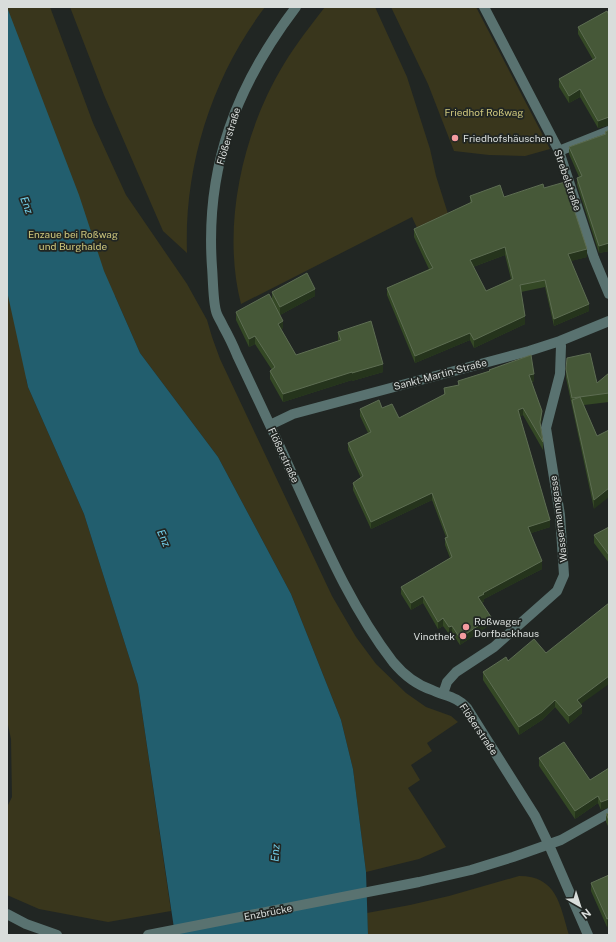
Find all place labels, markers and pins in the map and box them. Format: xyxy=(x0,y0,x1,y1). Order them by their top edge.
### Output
place label: Friedhofshäuschen xyxy=(463,132,552,144)
marker: Friedhofshäuschen xyxy=(450,133,460,143)
place label: Roßwager Dorfbackhaus xyxy=(474,615,539,639)
marker: Roßwager Dorfbackhaus xyxy=(461,622,471,632)
place label: Vinothek xyxy=(414,630,455,642)
marker: Vinothek xyxy=(458,631,468,641)

